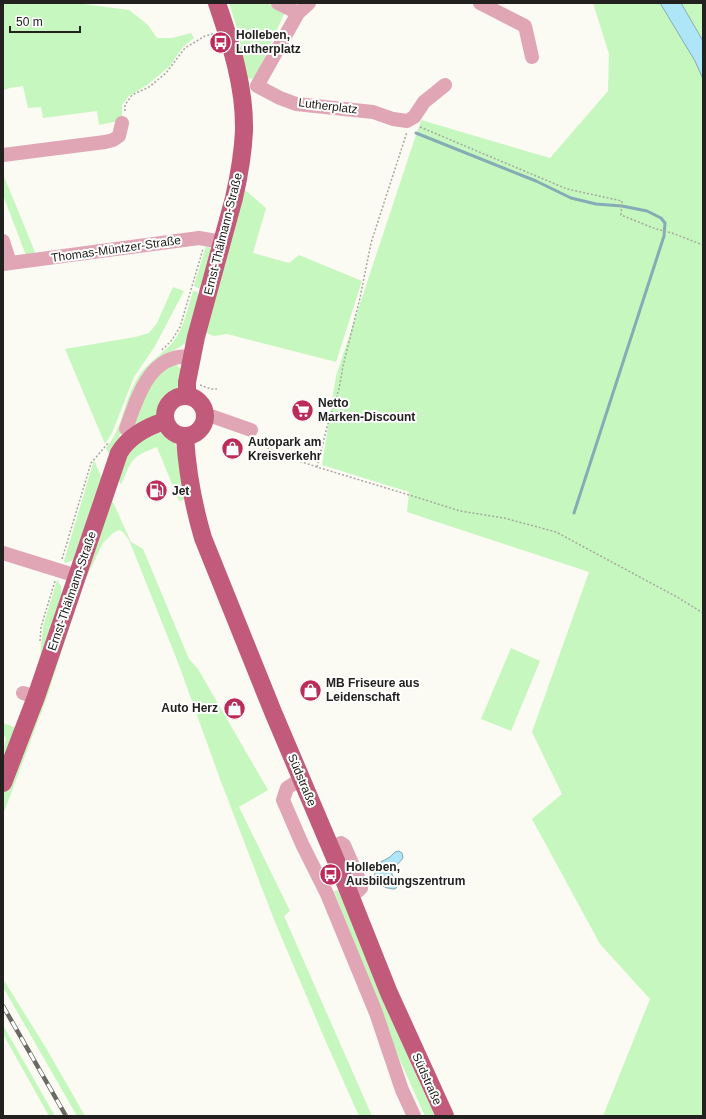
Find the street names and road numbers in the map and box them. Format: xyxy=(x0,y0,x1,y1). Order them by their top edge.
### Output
street label: Lutherplatz xyxy=(298,95,358,117)
street label: Ernst-Thälmann-Straße xyxy=(201,171,245,297)
street label: Thomas-Müntzer-Straße xyxy=(50,233,182,265)
street label: Ernst-Thälmann-Straße xyxy=(45,529,99,653)
street label: Südstraße xyxy=(285,752,319,809)
street label: Südstraße xyxy=(409,1051,445,1107)

